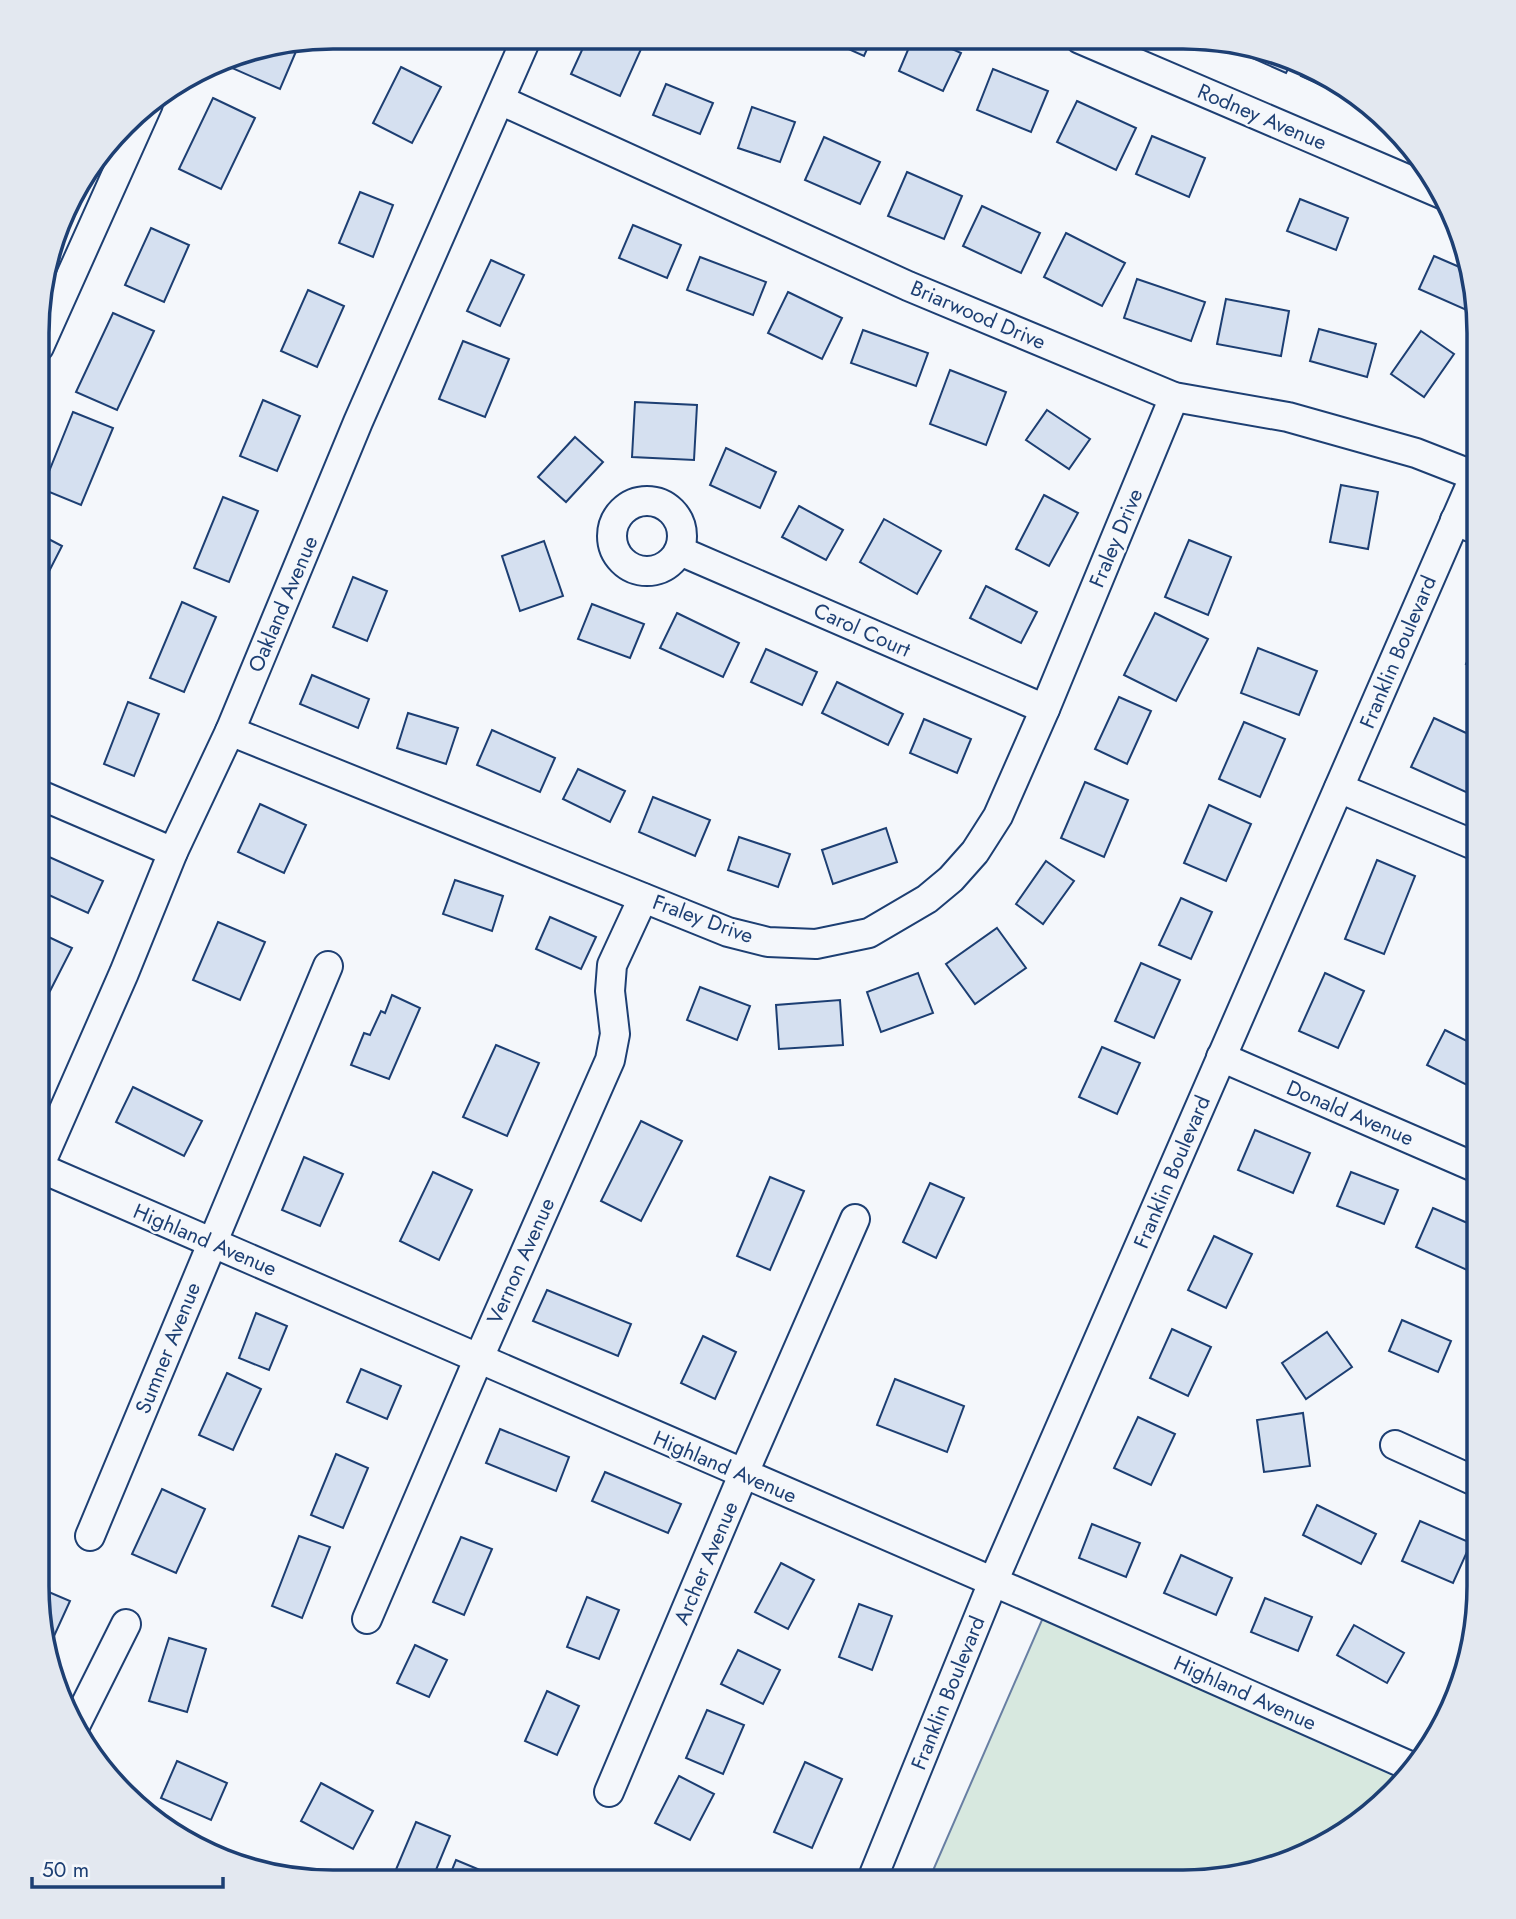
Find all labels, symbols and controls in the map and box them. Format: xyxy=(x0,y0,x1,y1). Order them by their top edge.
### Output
street label: Rodney Avenue xyxy=(1193,76,1331,158)
street label: Briarwood Drive xyxy=(906,273,1050,357)
street label: Fraley Drive xyxy=(1082,484,1150,592)
street label: Oakland Avenue xyxy=(241,531,325,677)
street label: Franklin Boulevard xyxy=(1352,571,1444,733)
street label: Carol Court xyxy=(809,595,915,665)
street label: Fraley Drive xyxy=(649,887,758,951)
street label: Donald Avenue xyxy=(1282,1073,1418,1153)
street label: Franklin Boulevard xyxy=(1126,1091,1218,1253)
street label: Vernon Avenue xyxy=(480,1193,562,1329)
street label: Highland Avenue xyxy=(129,1196,281,1284)
street label: Sumner Avenue xyxy=(128,1277,208,1418)
street label: Highland Avenue xyxy=(649,1423,801,1511)
street label: Archer Avenue xyxy=(666,1496,746,1629)
street label: Franklin Boulevard xyxy=(904,1612,992,1774)
street label: Highland Avenue xyxy=(1169,1648,1321,1738)
scale bar xyxy=(32,1846,222,1890)
text: 50 m xyxy=(42,1855,89,1885)

